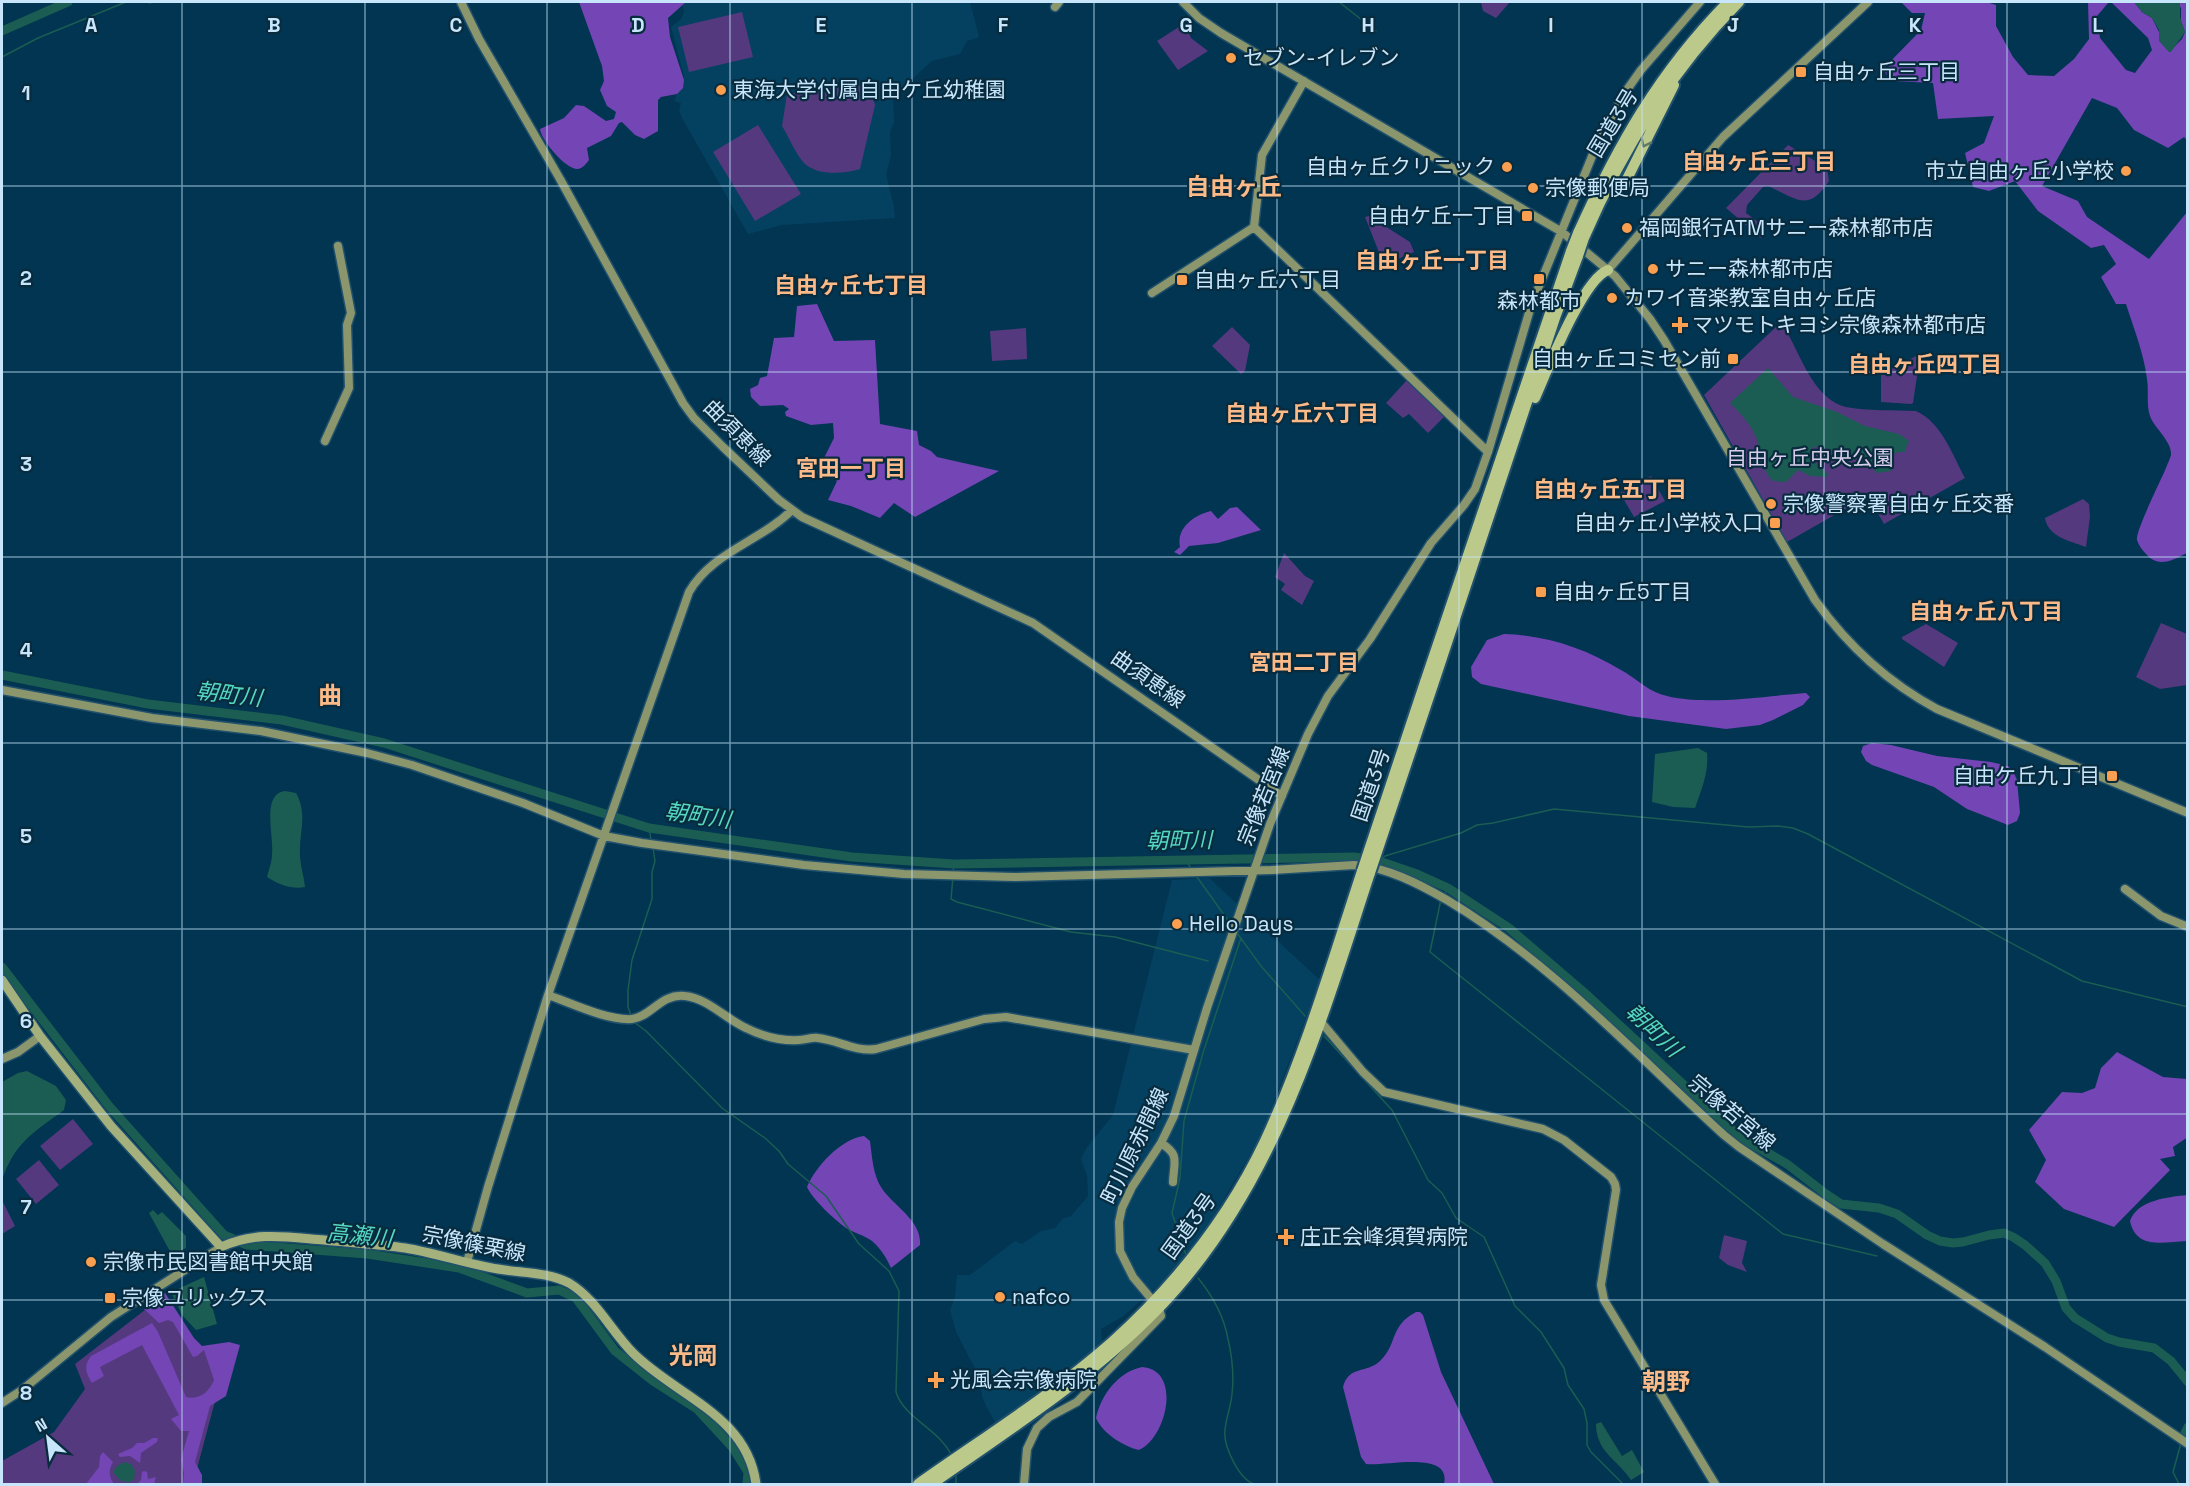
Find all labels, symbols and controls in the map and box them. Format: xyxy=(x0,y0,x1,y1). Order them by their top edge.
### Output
text: A xyxy=(85,12,98,38)
text: B xyxy=(267,12,281,38)
text: C xyxy=(450,12,463,38)
text: D xyxy=(631,12,645,38)
text: E xyxy=(815,12,827,38)
text: F xyxy=(998,12,1009,38)
text: G xyxy=(1179,12,1193,38)
text: H xyxy=(1361,12,1375,38)
text: I xyxy=(1548,12,1554,38)
text: J xyxy=(1727,12,1739,38)
text: K xyxy=(1909,12,1922,38)
text: L xyxy=(2093,12,2104,38)
place label: セブン-イレブン xyxy=(1243,44,1400,71)
marker: セブン-イレブン xyxy=(1224,51,1238,65)
place label: 自由ヶ丘三丁目 xyxy=(1813,58,1960,85)
marker: 自由ヶ丘三丁目 xyxy=(1794,65,1808,79)
place label: 東海大学付属自由ケ丘幼稚園 xyxy=(733,76,1006,103)
text: 1 xyxy=(21,80,31,106)
marker: 東海大学付属自由ケ丘幼稚園 xyxy=(714,83,728,97)
street label: 国道3号 xyxy=(1582,83,1644,162)
one-way arrow xyxy=(1641,136,1652,147)
district label: 自由ヶ丘三丁目 xyxy=(1682,147,1836,175)
place label: 自由ヶ丘クリニック xyxy=(1306,153,1495,180)
place label: 市立自由ヶ丘小学校 xyxy=(1925,157,2114,184)
marker: 自由ヶ丘クリニック xyxy=(1500,160,1514,174)
marker: 市立自由ヶ丘小学校 xyxy=(2119,164,2133,178)
district label: 自由ヶ丘 xyxy=(1186,171,1282,202)
place label: 宗像郵便局 xyxy=(1545,174,1650,201)
marker: 宗像郵便局 xyxy=(1526,181,1540,195)
place label: 自由ケ丘一丁目 xyxy=(1368,202,1515,229)
marker: 自由ケ丘一丁目 xyxy=(1520,209,1534,223)
place label: 福岡銀行ATMサニー森林都市店 xyxy=(1639,214,1933,241)
marker: 福岡銀行ATMサニー森林都市店 xyxy=(1620,221,1634,235)
district label: 自由ヶ丘一丁目 xyxy=(1355,246,1509,274)
place label: サニー森林都市店 xyxy=(1665,255,1833,282)
marker: サニー森林都市店 xyxy=(1646,262,1660,276)
text: 2 xyxy=(20,265,32,291)
place label: 自由ヶ丘六丁目 xyxy=(1194,266,1341,293)
district label: 自由ヶ丘七丁目 xyxy=(774,271,928,299)
marker: 森林都市 xyxy=(1532,272,1546,286)
marker: 自由ヶ丘六丁目 xyxy=(1175,273,1189,287)
place label: カワイ音楽教室自由ヶ丘店 xyxy=(1624,284,1876,311)
place label: 森林都市 xyxy=(1497,287,1581,314)
marker: カワイ音楽教室自由ヶ丘店 xyxy=(1605,291,1619,305)
place label: マツモトキヨシ宗像森林都市店 xyxy=(1692,311,1986,338)
marker: マツモトキヨシ宗像森林都市店 xyxy=(1673,318,1687,332)
place label: 自由ヶ丘コミセン前 xyxy=(1532,345,1721,372)
district label: 自由ヶ丘四丁目 xyxy=(1848,350,2002,378)
marker: 自由ヶ丘コミセン前 xyxy=(1726,352,1740,366)
street label: 曲須恵線 xyxy=(698,393,777,472)
district label: 自由ヶ丘六丁目 xyxy=(1225,399,1379,427)
park label: 自由ヶ丘中央公園 xyxy=(1726,444,1894,471)
text: 3 xyxy=(20,451,32,477)
district label: 宮田一丁目 xyxy=(796,454,906,482)
district label: 自由ヶ丘五丁目 xyxy=(1533,475,1687,503)
place label: 宗像警察署自由ヶ丘交番 xyxy=(1783,490,2014,517)
marker: 宗像警察署自由ヶ丘交番 xyxy=(1764,497,1778,511)
place label: 自由ヶ丘小学校入口 xyxy=(1574,509,1763,536)
marker: 自由ヶ丘小学校入口 xyxy=(1768,516,1782,530)
place label: 自由ヶ丘5丁目 xyxy=(1553,578,1692,605)
marker: 自由ヶ丘5丁目 xyxy=(1534,585,1548,599)
district label: 自由ヶ丘八丁目 xyxy=(1909,597,2063,625)
text: 4 xyxy=(20,637,33,663)
street label: 曲須恵線 xyxy=(1106,643,1190,714)
district label: 宮田二丁目 xyxy=(1249,648,1359,676)
water label: 朝町川 xyxy=(195,676,265,712)
district label: 曲 xyxy=(318,680,342,711)
street label: 宗像若宮線 xyxy=(1231,742,1296,850)
street label: 国道3号 xyxy=(1345,745,1396,825)
place label: 自由ケ丘九丁目 xyxy=(1953,762,2100,789)
marker: 自由ケ丘九丁目 xyxy=(2105,769,2119,783)
water label: 朝町川 xyxy=(663,797,735,834)
text: 5 xyxy=(20,823,32,849)
water label: 朝町川 xyxy=(1146,825,1214,855)
place label: Hello Days xyxy=(1189,910,1294,937)
marker: Hello Days xyxy=(1170,917,1184,931)
water label: 朝町川 xyxy=(1620,997,1689,1064)
text: 6 xyxy=(20,1008,32,1034)
street label: 宗像若宮線 xyxy=(1683,1069,1781,1157)
street label: 町川原赤間線 xyxy=(1095,1083,1174,1208)
street label: 国道3号 xyxy=(1155,1187,1222,1264)
text: 7 xyxy=(20,1194,32,1220)
water label: 高瀬川 xyxy=(326,1218,396,1253)
street label: 宗像篠栗線 xyxy=(420,1220,528,1267)
place label: 庄正会峰須賀病院 xyxy=(1300,1223,1468,1250)
marker: 庄正会峰須賀病院 xyxy=(1277,1228,1295,1246)
place label: 宗像市民図書館中央館 xyxy=(103,1248,313,1275)
marker: 宗像市民図書館中央館 xyxy=(84,1255,98,1269)
place label: nafco xyxy=(1012,1283,1071,1310)
place label: 宗像ユリックス xyxy=(122,1284,268,1311)
marker: nafco xyxy=(993,1290,1007,1304)
marker: 宗像ユリックス xyxy=(103,1291,117,1305)
district label: 光岡 xyxy=(669,1340,717,1371)
place label: 光風会宗像病院 xyxy=(950,1366,1097,1393)
district label: 朝野 xyxy=(1642,1366,1690,1397)
marker: 光風会宗像病院 xyxy=(927,1371,945,1389)
text: 8 xyxy=(20,1380,32,1406)
north arrow xyxy=(18,1408,78,1468)
text: N xyxy=(32,1413,51,1437)

